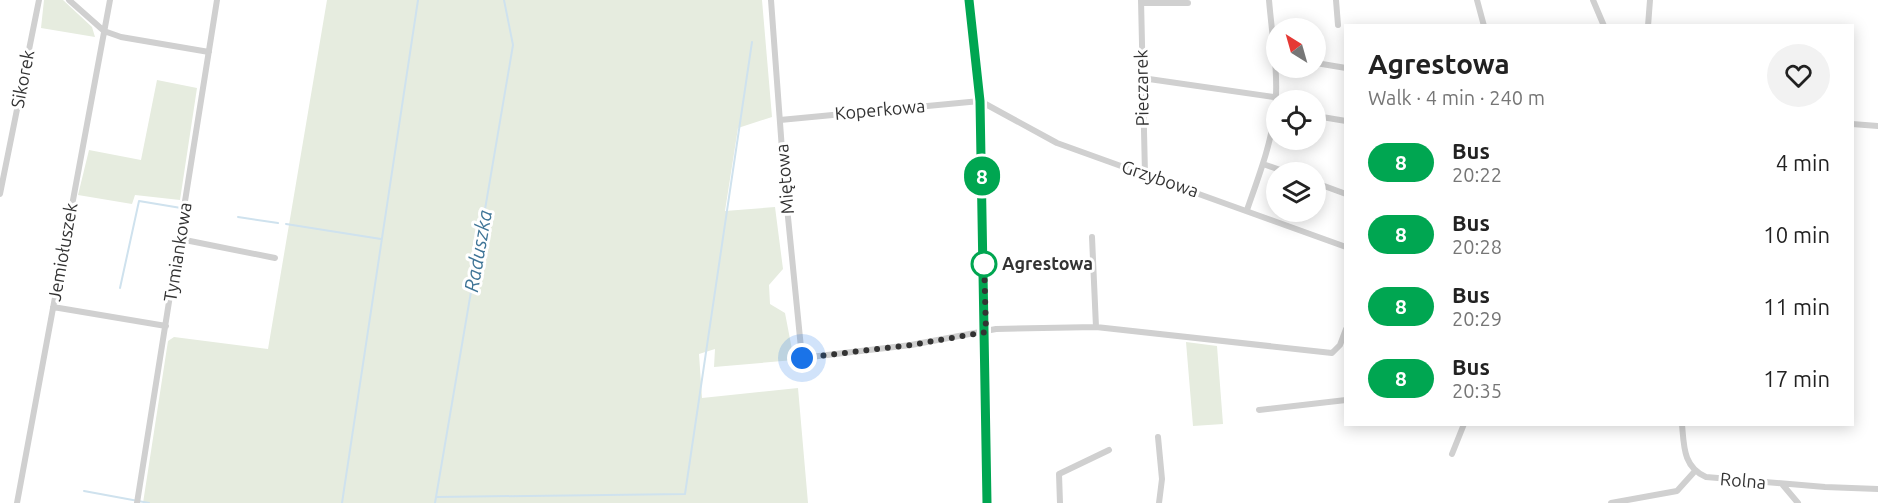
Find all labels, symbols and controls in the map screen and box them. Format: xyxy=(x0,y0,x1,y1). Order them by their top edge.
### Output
north arrow xyxy=(1266,18,1326,78)
map controls xyxy=(1266,18,1326,222)
button: heart xyxy=(1767,44,1830,107)
street label: Sikorek xyxy=(7,48,37,110)
text: Agrestowa xyxy=(1368,48,1510,79)
street label: Pieczarek xyxy=(1130,49,1152,127)
text: Walk · 4 min · 240 m xyxy=(1368,86,1545,109)
button: locate xyxy=(1266,90,1326,150)
street label: Koperkowa xyxy=(834,95,926,123)
text: Bus xyxy=(1452,138,1490,163)
street label: Miętowa xyxy=(771,143,797,215)
text: 8 xyxy=(1395,150,1407,174)
text: 4 min xyxy=(1776,150,1830,175)
line badge: 8 xyxy=(962,156,1002,195)
street label: Grzybowa xyxy=(1119,156,1201,201)
button: layers xyxy=(1266,162,1326,222)
text: 20:22 xyxy=(1452,163,1502,186)
text: 8 xyxy=(976,164,988,188)
street label: Jemiołuszek xyxy=(44,201,80,302)
street label: Tymiankowa xyxy=(159,201,195,303)
water label: Raduszka xyxy=(459,208,496,294)
text: Bus xyxy=(1452,210,1490,235)
text: 8 xyxy=(1395,222,1407,246)
text: 10 min xyxy=(1763,222,1830,247)
text: 20:28 xyxy=(1452,235,1502,258)
marker: Agrestowa xyxy=(971,251,997,277)
place label: Agrestowa xyxy=(1002,253,1093,273)
text: Bus xyxy=(1452,282,1490,307)
text: 8 xyxy=(1395,294,1407,318)
text: 11 min xyxy=(1763,294,1830,319)
text: 20:29 xyxy=(1452,307,1502,330)
your location xyxy=(787,343,817,373)
text: Bus xyxy=(1452,354,1490,379)
text: 8 xyxy=(1395,366,1407,390)
text: 17 min xyxy=(1763,366,1830,391)
text: 20:35 xyxy=(1452,379,1502,402)
street label: Rolna xyxy=(1719,468,1767,492)

